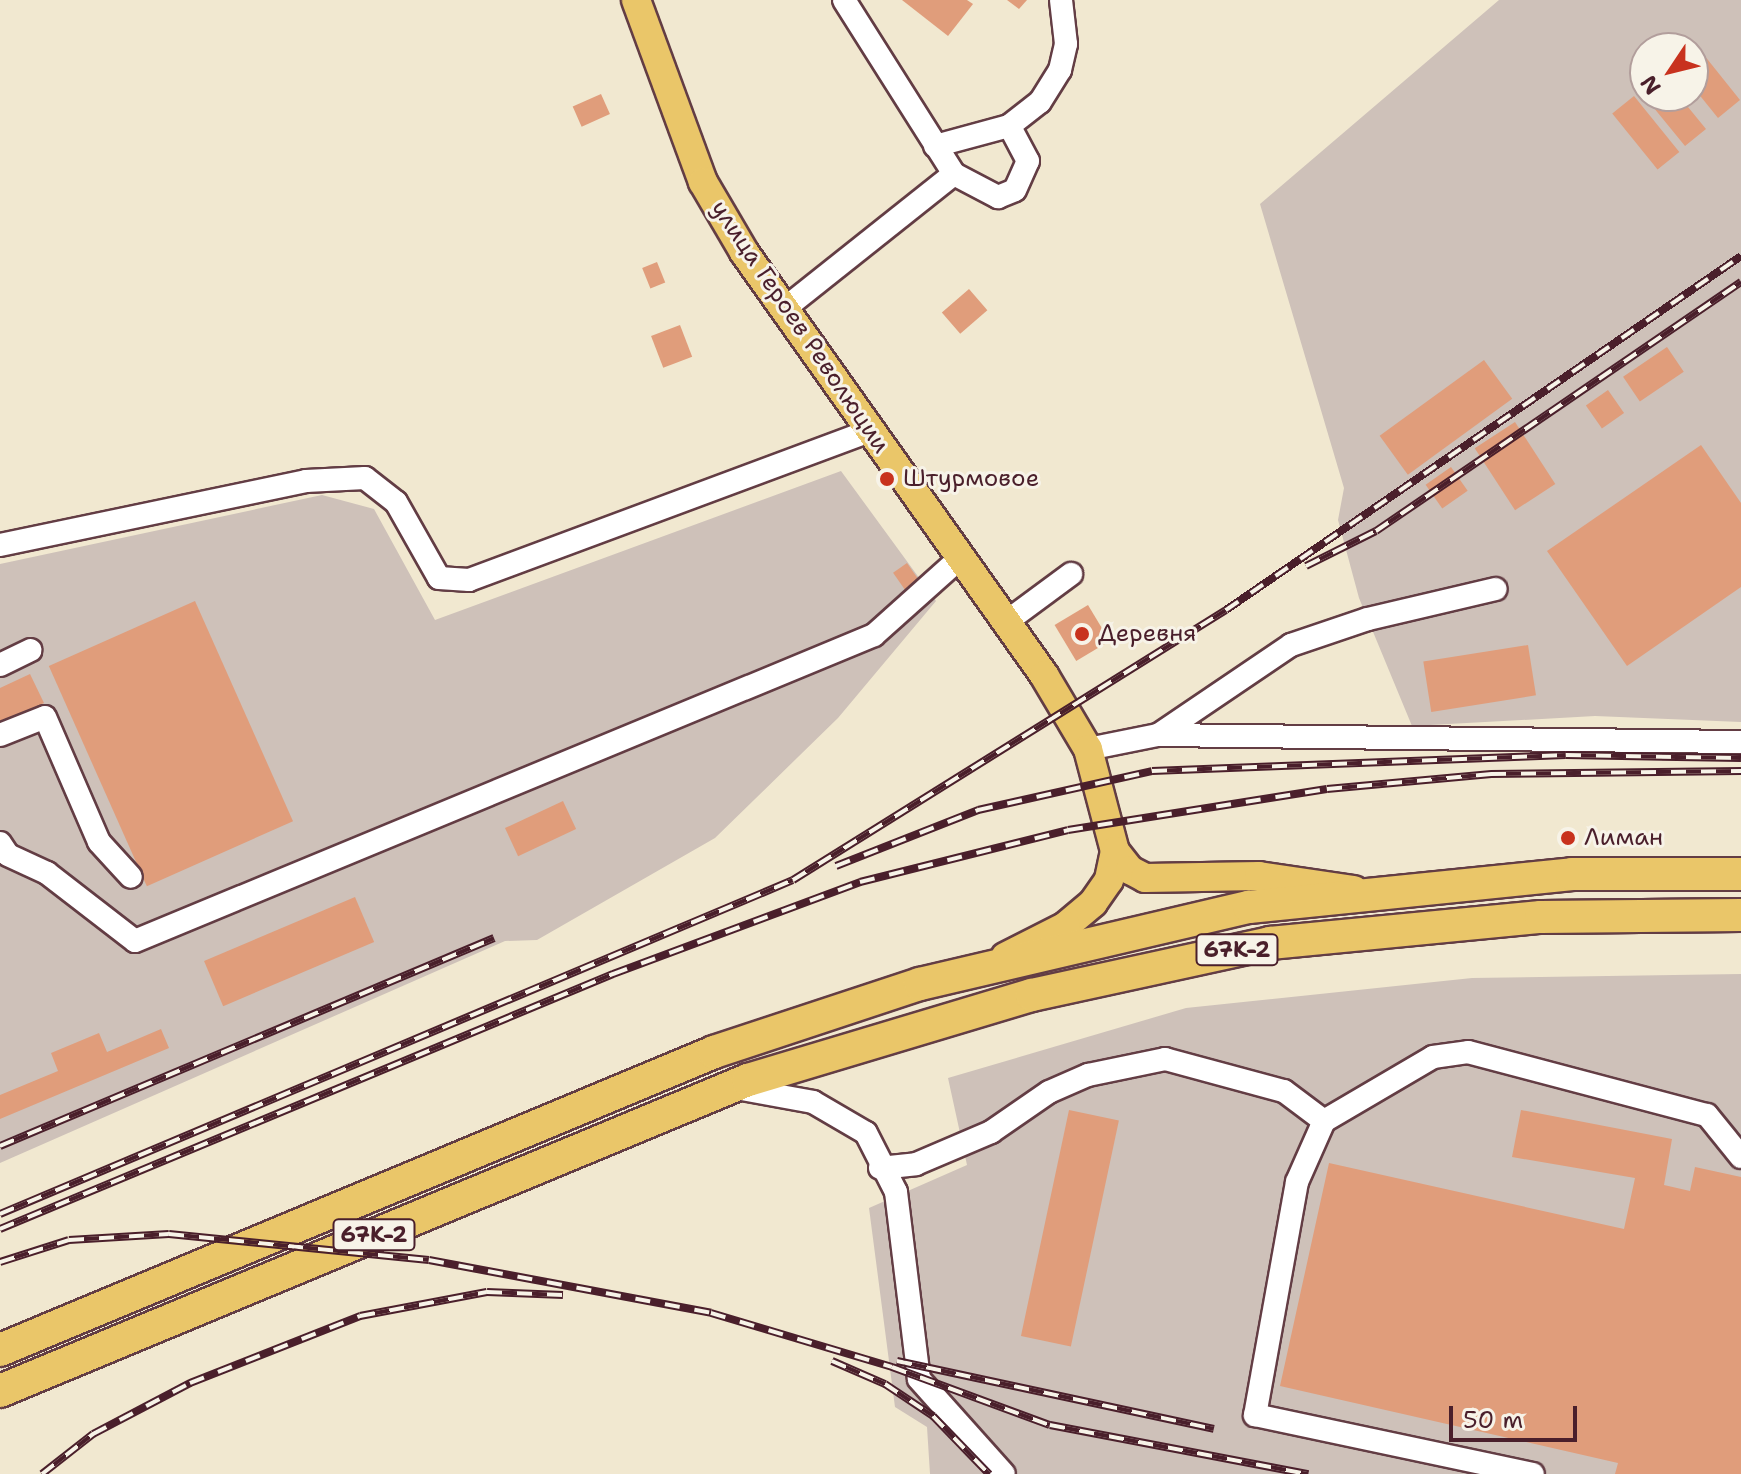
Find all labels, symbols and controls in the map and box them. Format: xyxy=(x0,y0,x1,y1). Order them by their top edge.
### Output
north arrow xyxy=(1629,32,1709,112)
text: N xyxy=(1634,69,1667,100)
street label: улица Героев Революции xyxy=(705,195,895,459)
place label: Штурмовое xyxy=(903,465,1039,493)
marker: Штурмовое xyxy=(878,470,896,488)
place label: Деревня xyxy=(1098,620,1197,648)
marker: Деревня xyxy=(1073,625,1091,643)
place label: Лиман xyxy=(1584,824,1663,852)
marker: Лиман xyxy=(1559,829,1577,847)
road number: 67К-2 xyxy=(1195,932,1279,968)
road number: 67К-2 xyxy=(332,1217,416,1253)
scale bar xyxy=(1453,1390,1581,1440)
text: 50 m xyxy=(1463,1404,1523,1436)

